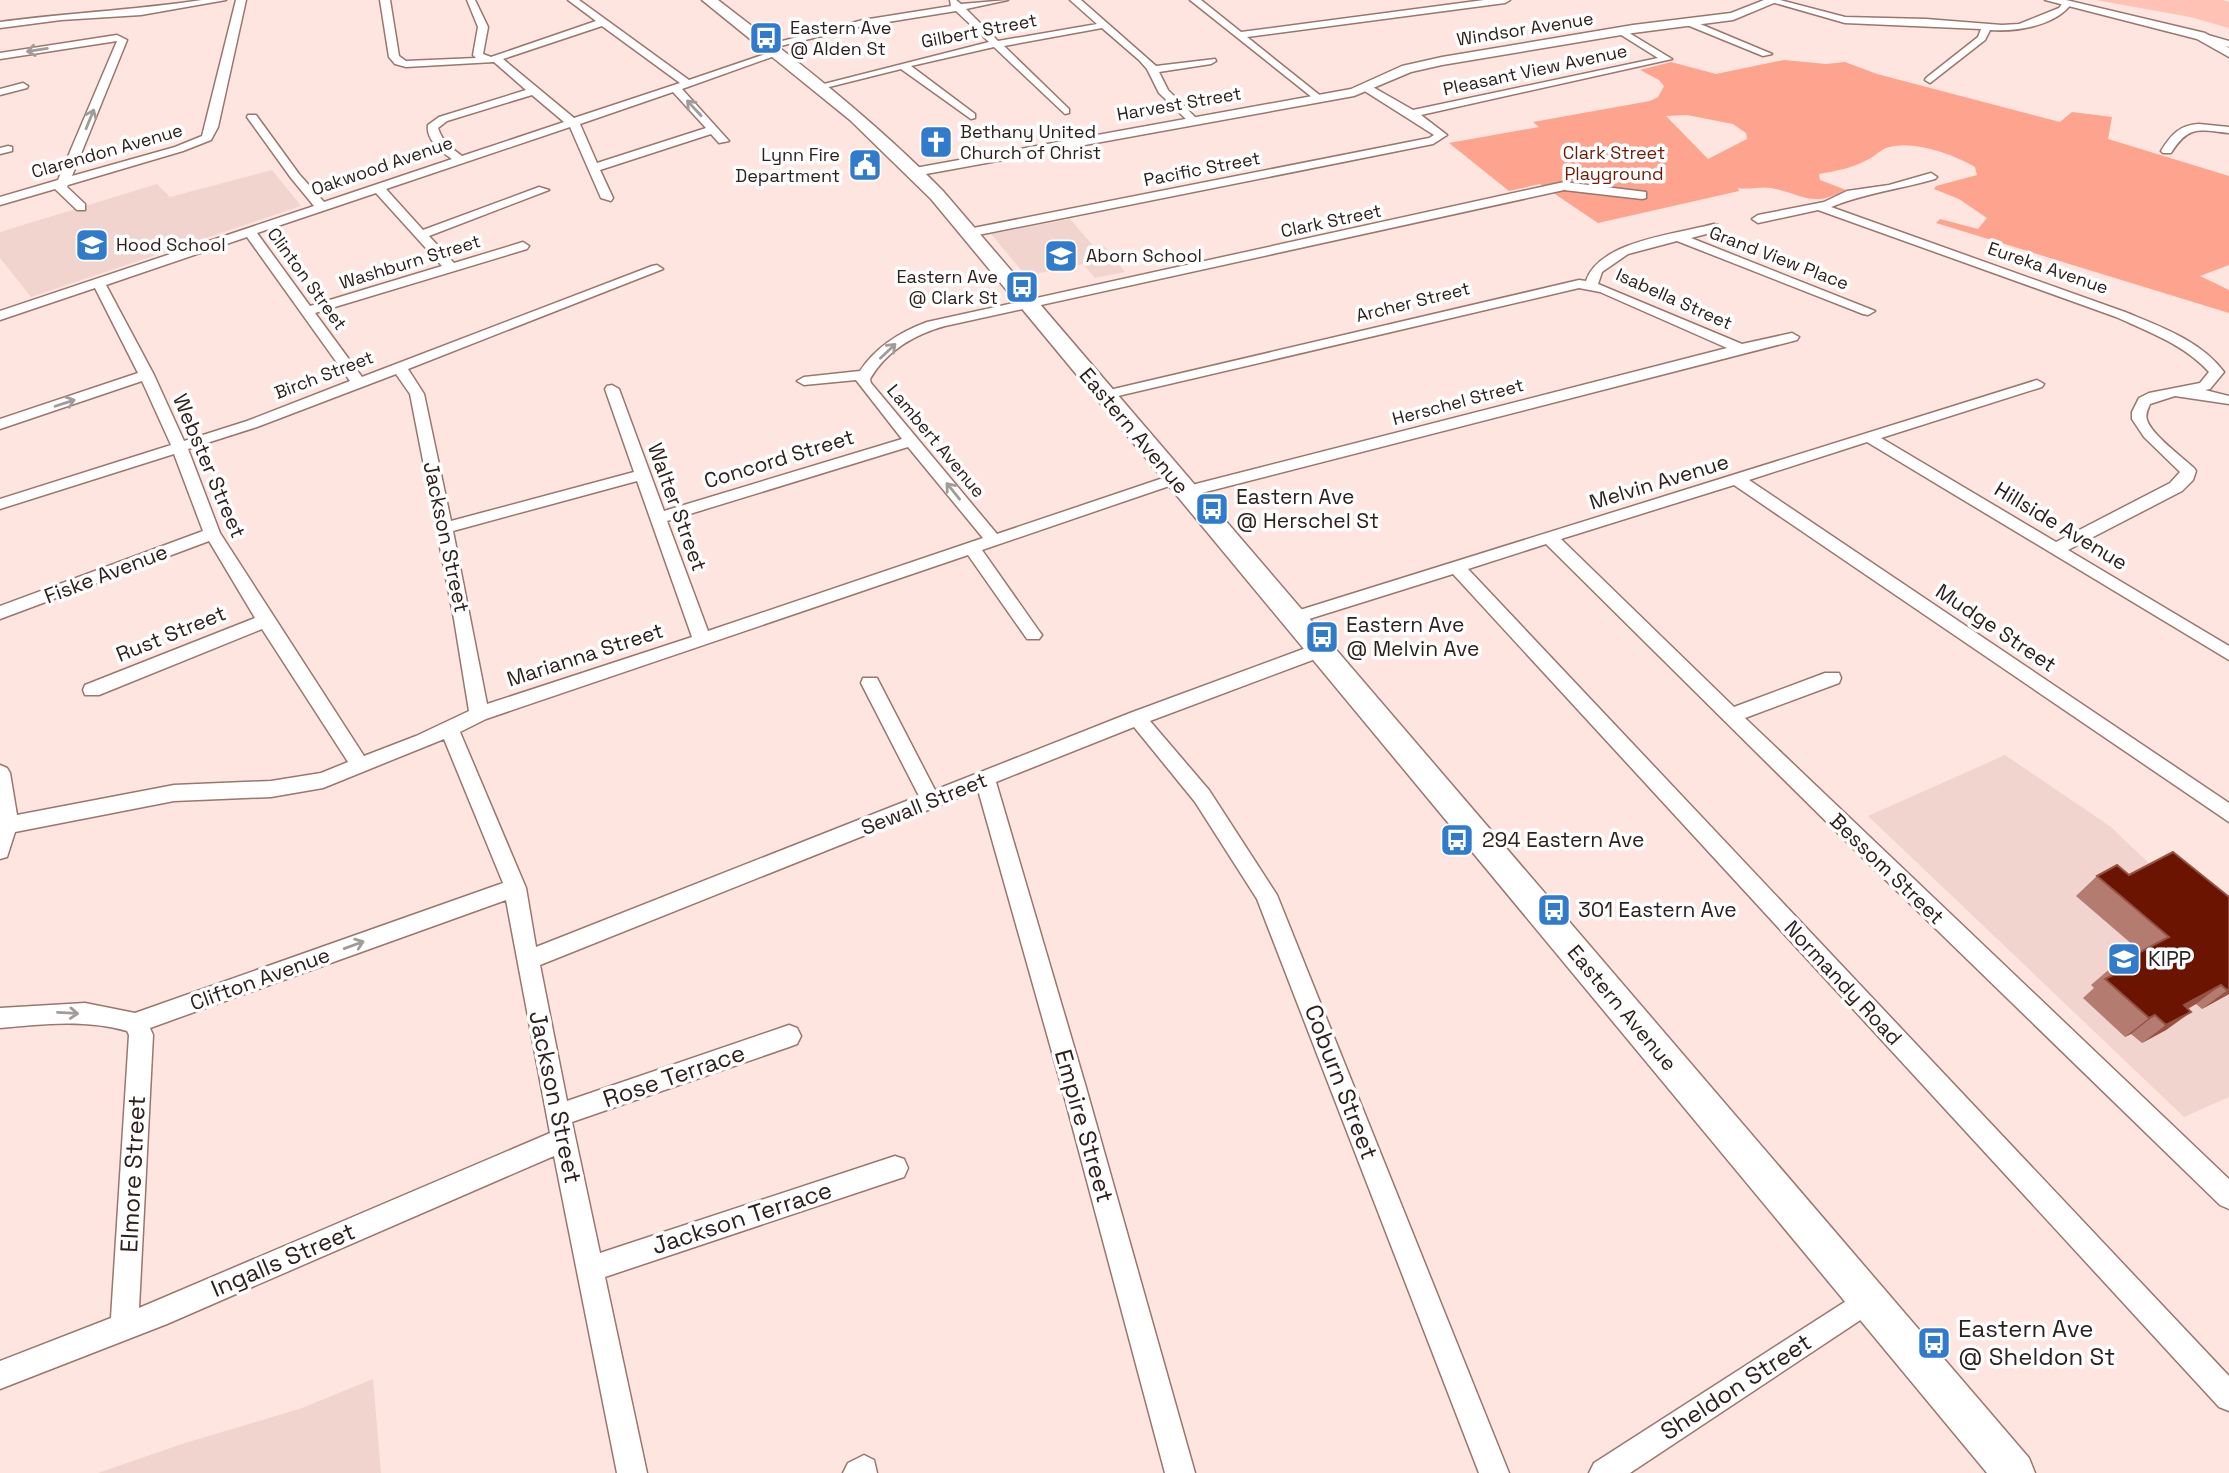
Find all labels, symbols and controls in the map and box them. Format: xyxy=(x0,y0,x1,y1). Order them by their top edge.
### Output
street label: Windsor Avenue xyxy=(1455,6,1595,51)
street label: Gilbert Street xyxy=(919,8,1039,53)
place label: Eastern Ave @ Alden St xyxy=(790,16,892,60)
bus stop icon: Eastern Ave @ Alden St xyxy=(747,19,785,57)
street label: Pleasant View Avenue xyxy=(1441,39,1629,100)
one-way arrow xyxy=(26,44,49,57)
street label: Harvest Street xyxy=(1115,81,1243,126)
one-way arrow xyxy=(686,99,702,117)
one-way arrow xyxy=(84,108,97,130)
street label: Clarendon Avenue xyxy=(29,118,185,183)
place label: Bethany United Church of Christ xyxy=(960,120,1101,164)
church icon: Bethany United Church of Christ xyxy=(917,123,955,161)
street label: Oakwood Avenue xyxy=(308,131,456,201)
park label: Clark Street Playground xyxy=(1563,141,1665,185)
place label: Lynn Fire Department xyxy=(735,143,840,187)
public building icon: Lynn Fire Department xyxy=(846,146,884,184)
street label: Pacific Street xyxy=(1142,146,1262,191)
street label: Clark Street xyxy=(1278,199,1383,242)
street label: Grand View Place xyxy=(1706,220,1852,295)
street label: Clinton Street xyxy=(263,223,352,334)
school or university icon: Hood School xyxy=(73,226,111,264)
street label: Washburn Street xyxy=(336,229,483,294)
place label: Hood School xyxy=(116,233,226,256)
street label: Eureka Avenue xyxy=(1985,236,2112,299)
school or university icon: Aborn School xyxy=(1042,237,1080,275)
place label: Aborn School xyxy=(1086,244,1202,267)
street label: Isabella Street xyxy=(1612,263,1736,335)
place label: Eastern Ave @ Clark St xyxy=(896,265,998,309)
bus stop icon: Eastern Ave @ Clark St xyxy=(1003,268,1041,306)
street label: Archer Street xyxy=(1353,276,1472,327)
one-way arrow xyxy=(879,342,896,359)
street label: Birch Street xyxy=(271,345,377,404)
street label: Eastern Avenue xyxy=(1074,362,1195,499)
street label: Herschel Street xyxy=(1390,373,1526,430)
street label: Lambert Avenue xyxy=(882,379,990,502)
street label: Webster Street xyxy=(167,390,252,542)
one-way arrow xyxy=(53,395,75,408)
street label: Concord Street xyxy=(701,423,857,494)
street label: Walter Street xyxy=(642,439,713,575)
street label: Melvin Avenue xyxy=(1586,448,1732,516)
street label: Jackson Street xyxy=(417,459,476,615)
street label: Hillside Avenue xyxy=(1990,475,2133,576)
one-way arrow xyxy=(945,482,961,500)
place label: Eastern Ave @ Herschel St xyxy=(1236,483,1379,534)
bus stop icon: Eastern Ave @ Herschel St xyxy=(1193,490,1231,528)
street label: Fiske Avenue xyxy=(40,538,171,609)
street label: Mudge Street xyxy=(1931,577,2062,678)
street label: Rust Street xyxy=(112,599,230,668)
place label: Eastern Ave @ Melvin Ave xyxy=(1346,611,1479,662)
street label: Marianna Street xyxy=(503,617,666,693)
bus stop icon: Eastern Ave @ Melvin Ave xyxy=(1303,618,1341,656)
street label: Sewall Street xyxy=(857,766,991,841)
street label: Bessom Street xyxy=(1824,807,1950,930)
bus stop icon: 294 Eastern Ave xyxy=(1438,821,1476,859)
place label: 294 Eastern Ave xyxy=(1482,826,1644,853)
bus stop icon: 301 Eastern Ave xyxy=(1535,891,1573,929)
place label: 301 Eastern Ave xyxy=(1578,896,1737,923)
street label: Normandy Road xyxy=(1779,915,1908,1051)
one-way arrow xyxy=(343,938,365,950)
street label: Eastern Avenue xyxy=(1562,939,1683,1076)
school or university icon: KIPP xyxy=(2105,940,2143,978)
street label: Clifton Avenue xyxy=(186,941,334,1016)
place label: KIPP xyxy=(2148,945,2191,972)
street label: Coburn Street xyxy=(1298,1000,1385,1164)
one-way arrow xyxy=(56,1006,79,1019)
street label: Jackson Street xyxy=(522,1008,589,1186)
street label: Rose Terrace xyxy=(599,1037,749,1114)
street label: Empire Street xyxy=(1048,1046,1121,1206)
street label: Elmore Street xyxy=(113,1095,152,1253)
street label: Jackson Terrace xyxy=(648,1174,836,1261)
street label: Ingalls Street xyxy=(206,1215,360,1304)
place label: Eastern Ave @ Sheldon St xyxy=(1958,1313,2115,1372)
bus stop icon: Eastern Ave @ Sheldon St xyxy=(1915,1324,1953,1362)
street label: Sheldon Street xyxy=(1654,1326,1817,1447)

